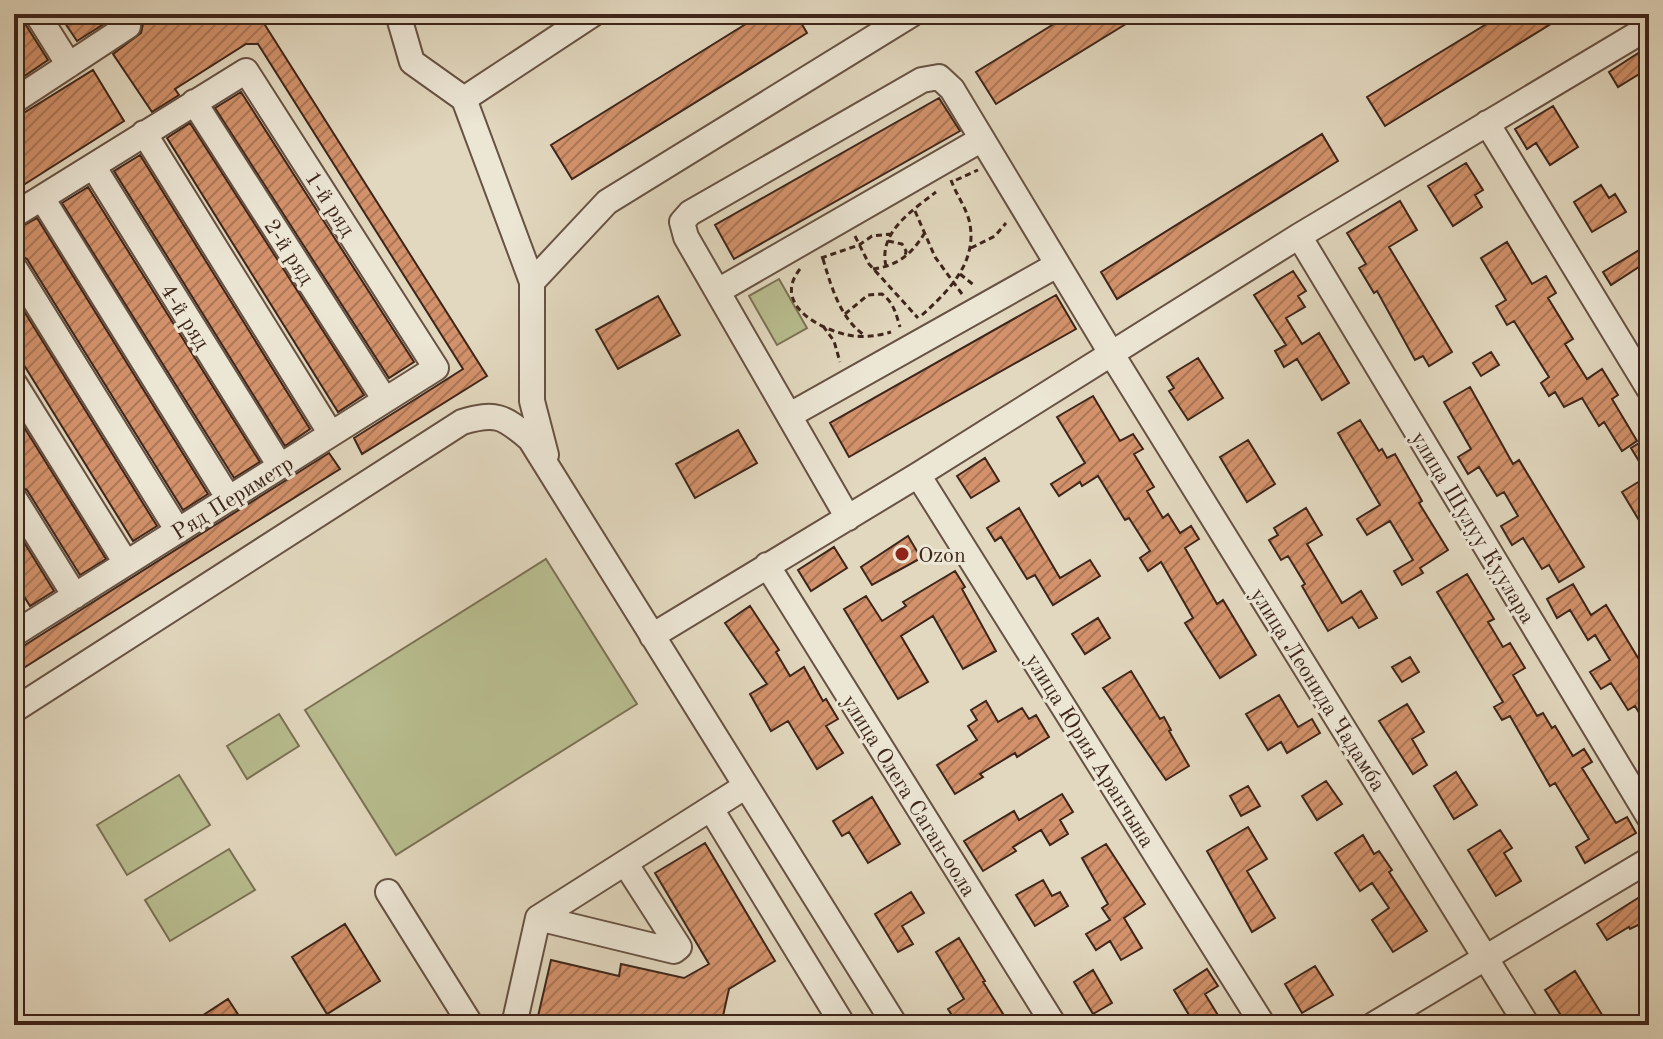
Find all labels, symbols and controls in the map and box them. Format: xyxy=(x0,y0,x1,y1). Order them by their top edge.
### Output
street label: 1-й ряд xyxy=(300,168,358,241)
street label: 2-й ряд xyxy=(259,216,317,289)
street label: 4-й ряд xyxy=(156,280,213,354)
street label: улица Шулуу Куулара xyxy=(1406,428,1538,628)
street label: Ряд Периметр xyxy=(168,453,298,545)
marker: Ozon xyxy=(893,545,911,563)
place label: Ozon xyxy=(918,545,966,567)
street label: улица Леонида Чадамба xyxy=(1246,584,1389,796)
street label: улица Юрия Аранчына xyxy=(1021,650,1158,852)
street label: улица Олега Саган-оола xyxy=(837,691,980,901)

